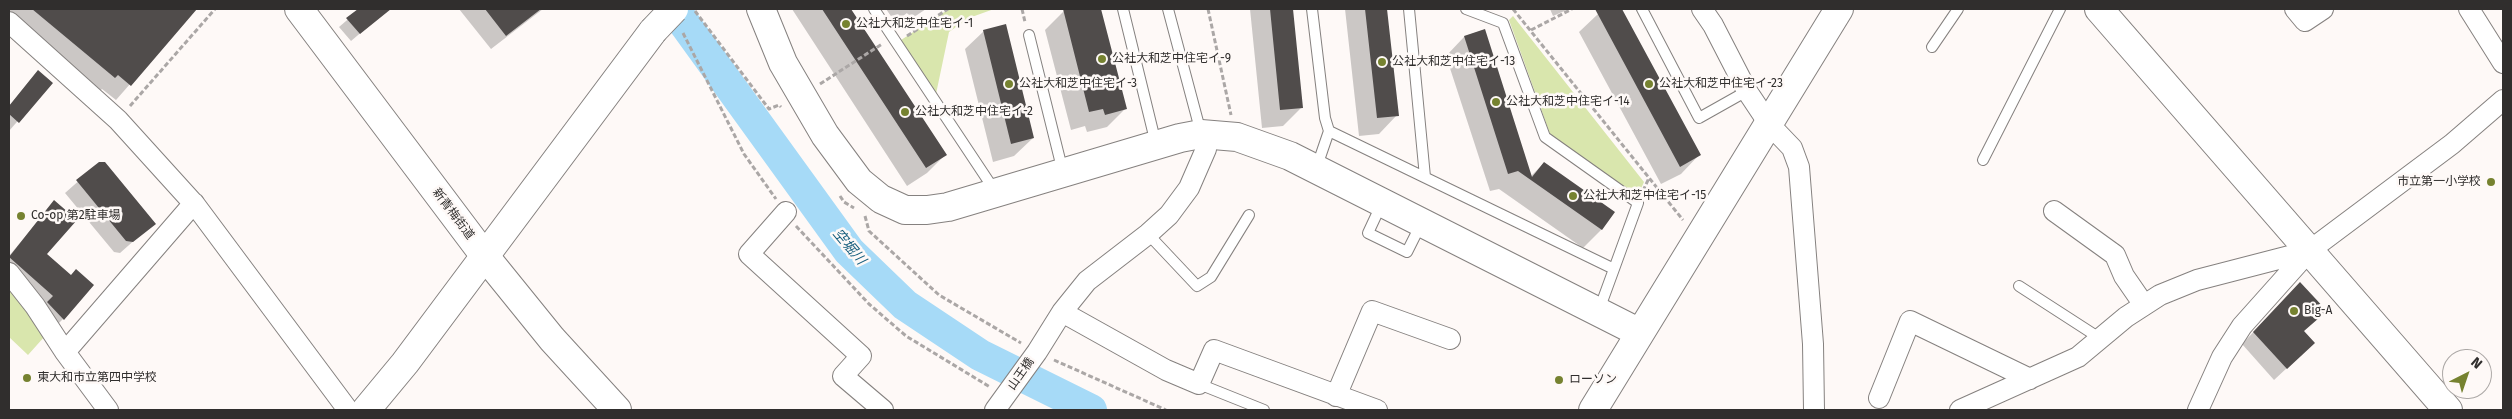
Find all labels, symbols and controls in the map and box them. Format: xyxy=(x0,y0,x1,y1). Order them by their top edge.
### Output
place label: 公社大和芝中住宅イ-1 xyxy=(856,17,973,31)
marker: 公社大和芝中住宅イ-1 xyxy=(840,18,852,30)
place label: 公社大和芝中住宅イ-9 xyxy=(1112,52,1231,66)
marker: 公社大和芝中住宅イ-9 xyxy=(1096,53,1108,65)
place label: 公社大和芝中住宅イ-13 xyxy=(1392,55,1515,69)
marker: 公社大和芝中住宅イ-13 xyxy=(1376,56,1388,68)
place label: 公社大和芝中住宅イ-3 xyxy=(1019,77,1137,91)
place label: 公社大和芝中住宅イ-23 xyxy=(1659,77,1783,91)
marker: 公社大和芝中住宅イ-3 xyxy=(1003,78,1015,90)
marker: 公社大和芝中住宅イ-23 xyxy=(1643,78,1655,90)
place label: 公社大和芝中住宅イ-14 xyxy=(1506,95,1630,109)
marker: 公社大和芝中住宅イ-14 xyxy=(1490,96,1502,108)
place label: 公社大和芝中住宅イ-2 xyxy=(915,105,1033,119)
marker: 公社大和芝中住宅イ-2 xyxy=(899,106,911,118)
place label: 市立第一小学校 xyxy=(2397,175,2481,189)
marker: 市立第一小学校 xyxy=(2485,176,2497,188)
street label: 新青梅街道 xyxy=(429,186,477,242)
place label: 公社大和芝中住宅イ-15 xyxy=(1583,189,1706,203)
marker: 公社大和芝中住宅イ-15 xyxy=(1567,190,1579,202)
place label: Co-op 第2駐車場 xyxy=(31,209,121,223)
marker: Co-op 第2駐車場 xyxy=(15,210,27,222)
water label: 空堀川 xyxy=(829,226,869,268)
place label: Big-A xyxy=(2304,304,2332,318)
marker: Big-A xyxy=(2288,305,2300,317)
north arrow xyxy=(2442,349,2492,399)
text: N xyxy=(2467,354,2486,373)
street label: 山王橋 xyxy=(1005,355,1037,393)
place label: 東大和市立第四中学校 xyxy=(37,371,157,385)
marker: 東大和市立第四中学校 xyxy=(21,372,33,384)
place label: ローソン xyxy=(1569,373,1617,387)
marker: ローソン xyxy=(1553,374,1565,386)

